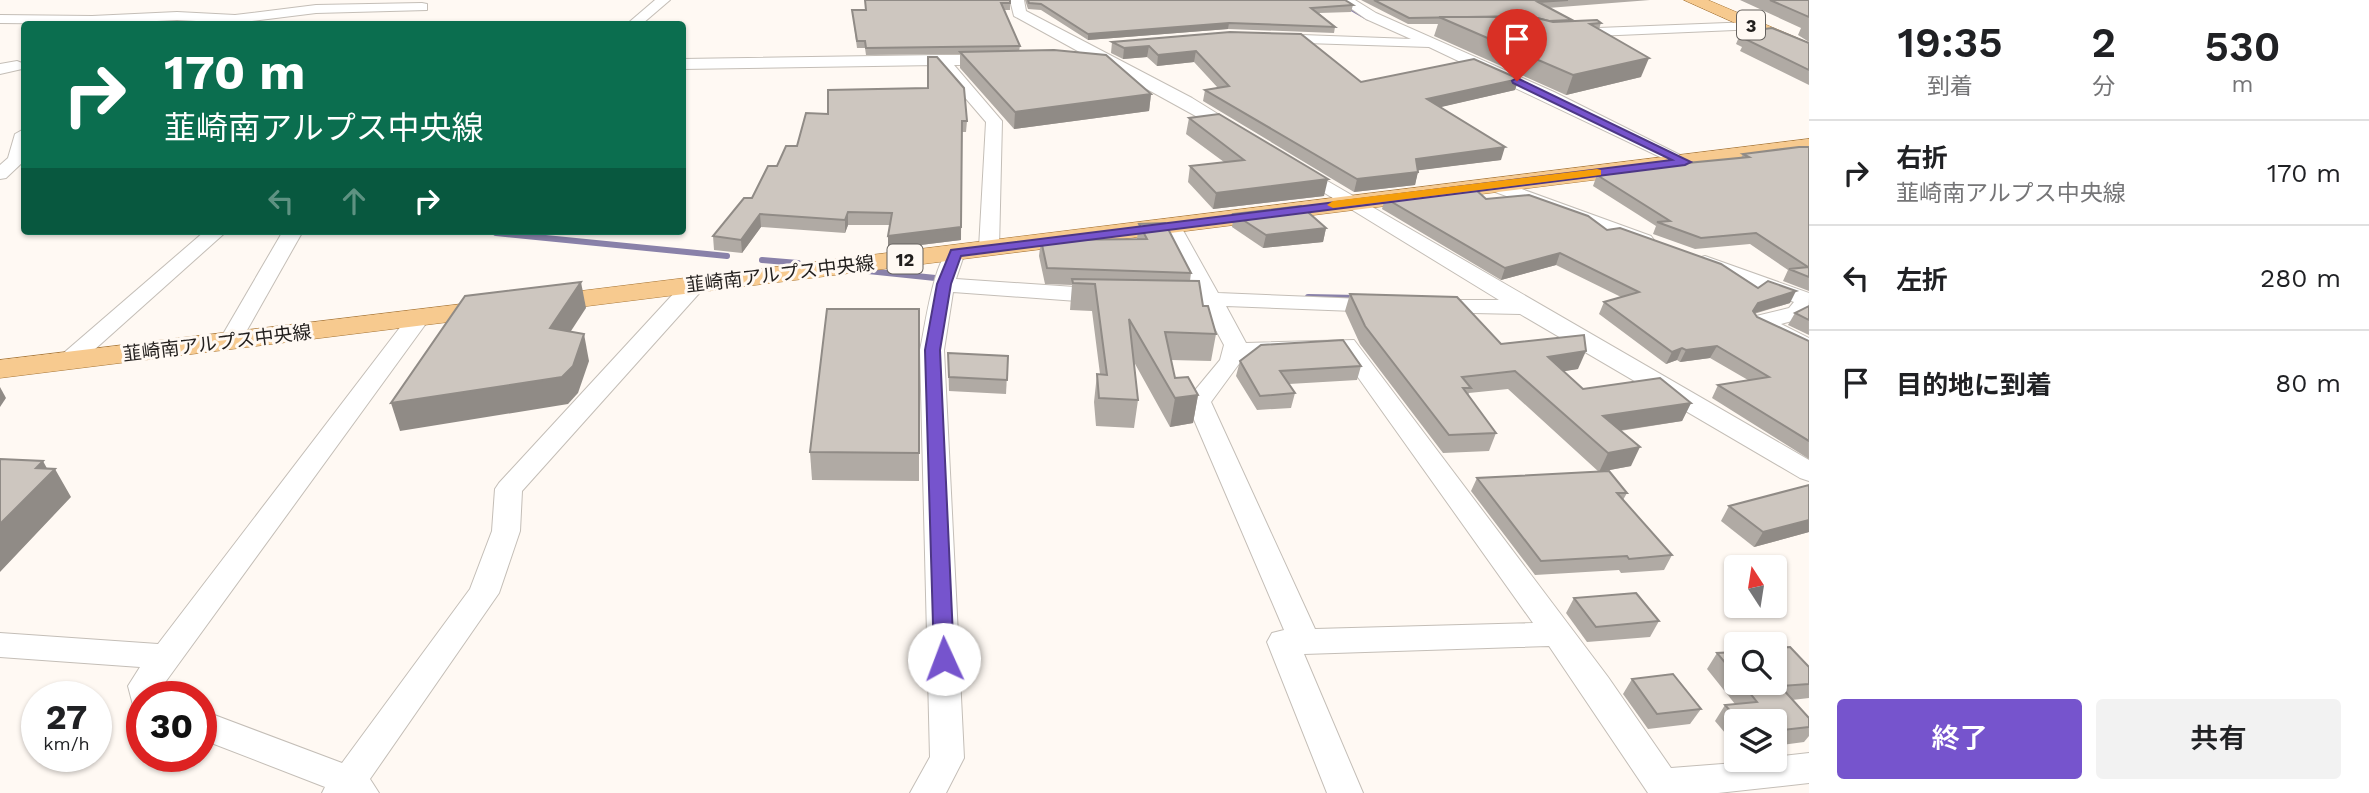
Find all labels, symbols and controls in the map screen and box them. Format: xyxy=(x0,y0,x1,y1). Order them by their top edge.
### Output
pin xyxy=(1487,9,1547,81)
road number: 3 xyxy=(1737,10,1765,40)
text: 19:35 xyxy=(1898,18,2003,67)
text: 2 xyxy=(2091,18,2116,67)
icon: arrive xyxy=(1498,20,1536,58)
text: 530 xyxy=(2205,22,2280,71)
text: 170 m xyxy=(164,43,305,101)
icon: right xyxy=(49,49,140,140)
text: m xyxy=(2232,71,2253,98)
text: 到着 xyxy=(1927,73,1973,100)
text: 分 xyxy=(2092,73,2115,100)
text: 韮崎南アルプス中央線 xyxy=(164,109,484,147)
text: 右折 xyxy=(1896,143,1948,173)
icon: right xyxy=(1837,154,1875,192)
text: 170 m xyxy=(2267,158,2341,188)
text: 韮崎南アルプス中央線 xyxy=(1896,180,2126,207)
icon: left xyxy=(262,182,300,220)
icon: ahead xyxy=(335,182,373,220)
icon: right xyxy=(408,182,446,220)
road number: 12 xyxy=(888,244,922,274)
street label: 韮崎南アルプス中央線 xyxy=(684,251,876,297)
icon: left xyxy=(1837,259,1875,297)
text: 280 m xyxy=(2260,263,2341,293)
text: 左折 xyxy=(1896,265,1948,295)
street label: 韮崎南アルプス中央線 xyxy=(121,320,313,366)
icon: arrive xyxy=(1837,364,1875,402)
text: 80 m xyxy=(2275,368,2341,398)
text: 目的地に到着 xyxy=(1896,370,2052,400)
north arrow xyxy=(1724,555,1787,618)
map controls xyxy=(1724,555,1787,772)
position arrow xyxy=(907,622,981,696)
button: search xyxy=(1724,632,1787,695)
speed limit sign: 30 xyxy=(126,681,217,772)
text: 27 xyxy=(46,696,87,738)
button: 終了 xyxy=(1837,699,2082,779)
button: 共有 xyxy=(2096,699,2341,779)
button: layers xyxy=(1724,709,1787,772)
text: km/h xyxy=(43,733,90,754)

